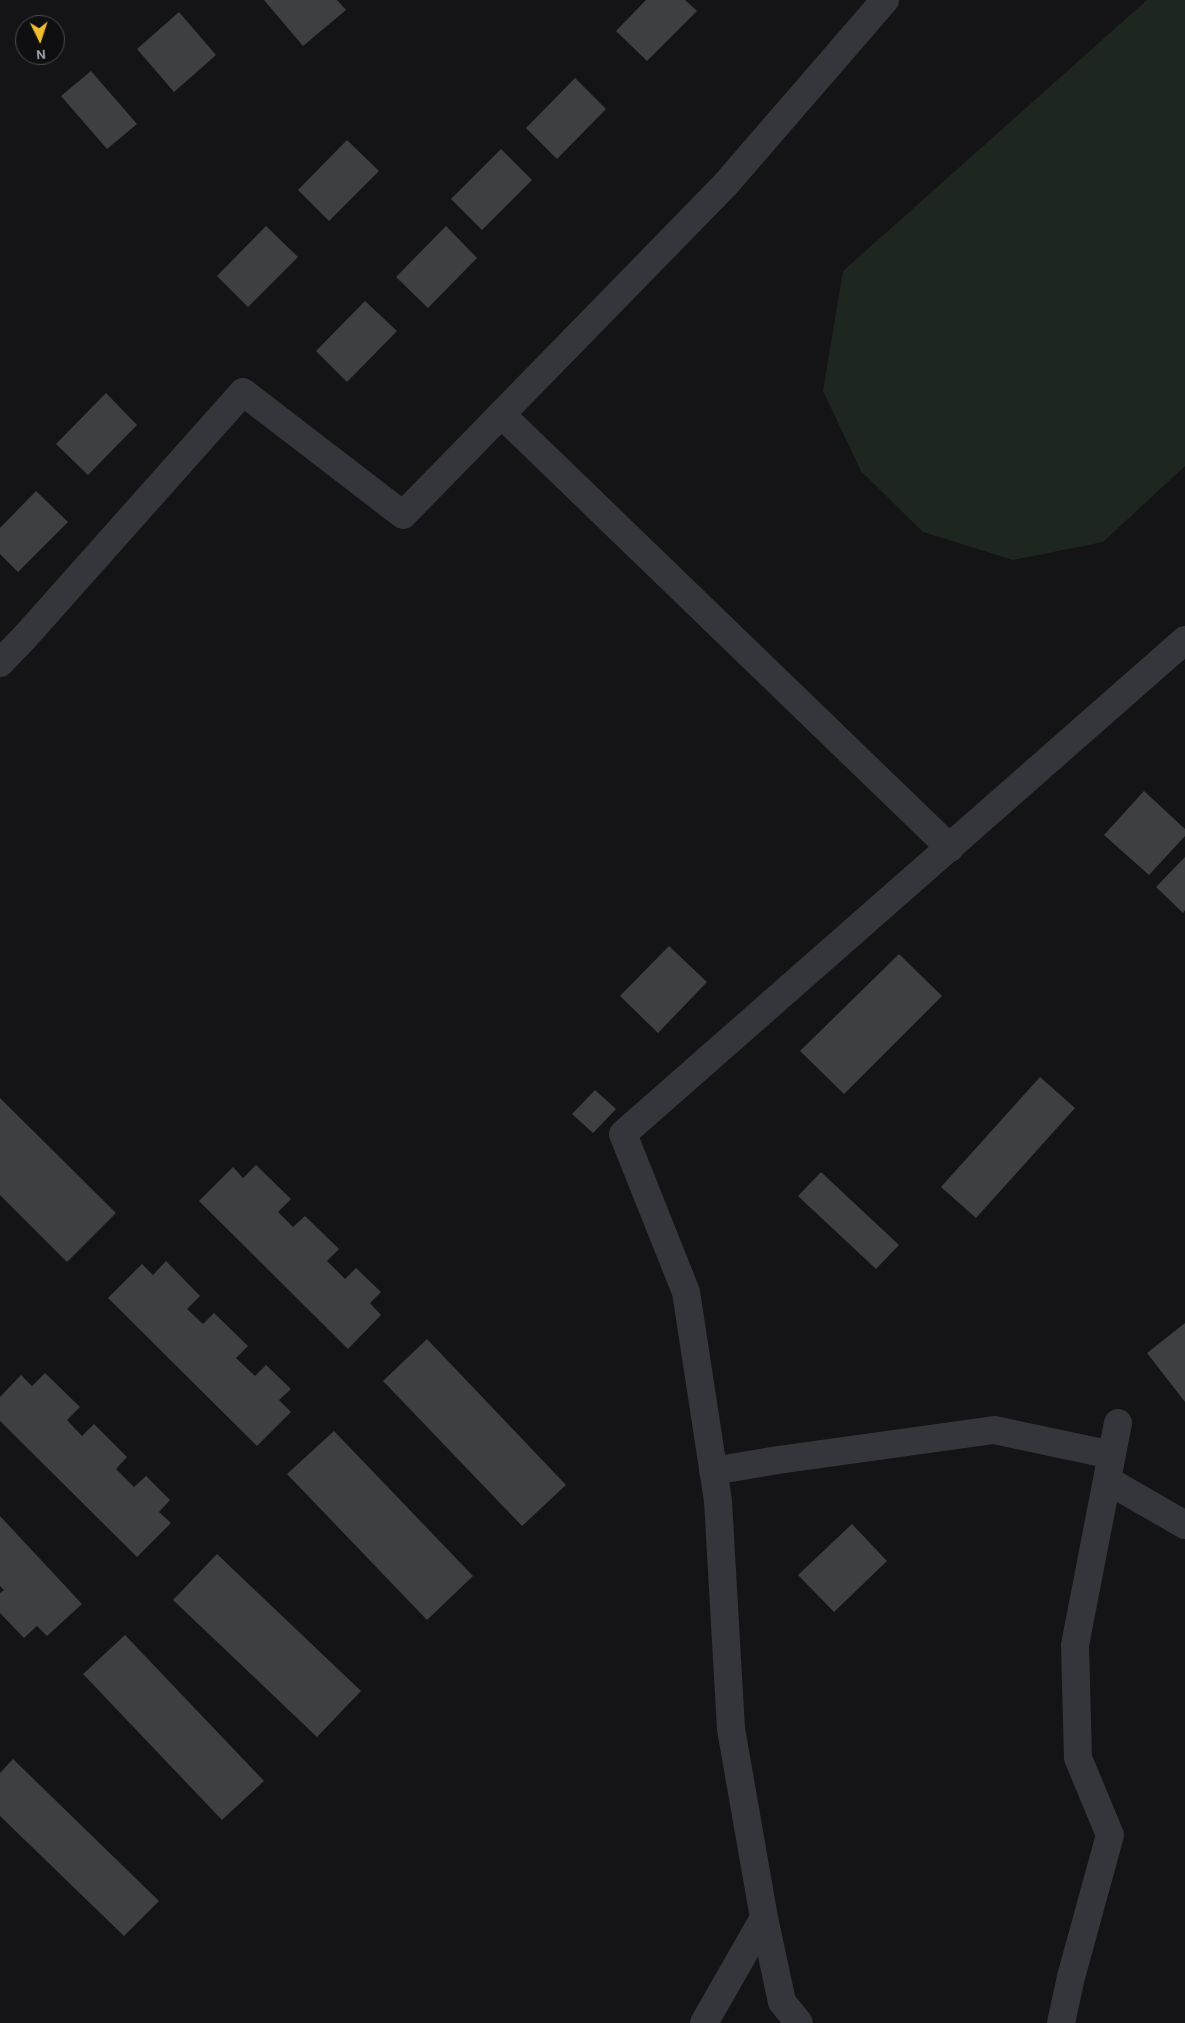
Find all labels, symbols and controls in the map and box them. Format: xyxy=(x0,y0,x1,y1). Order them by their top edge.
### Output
north arrow xyxy=(15,15,65,65)
text: N xyxy=(35,46,47,63)

